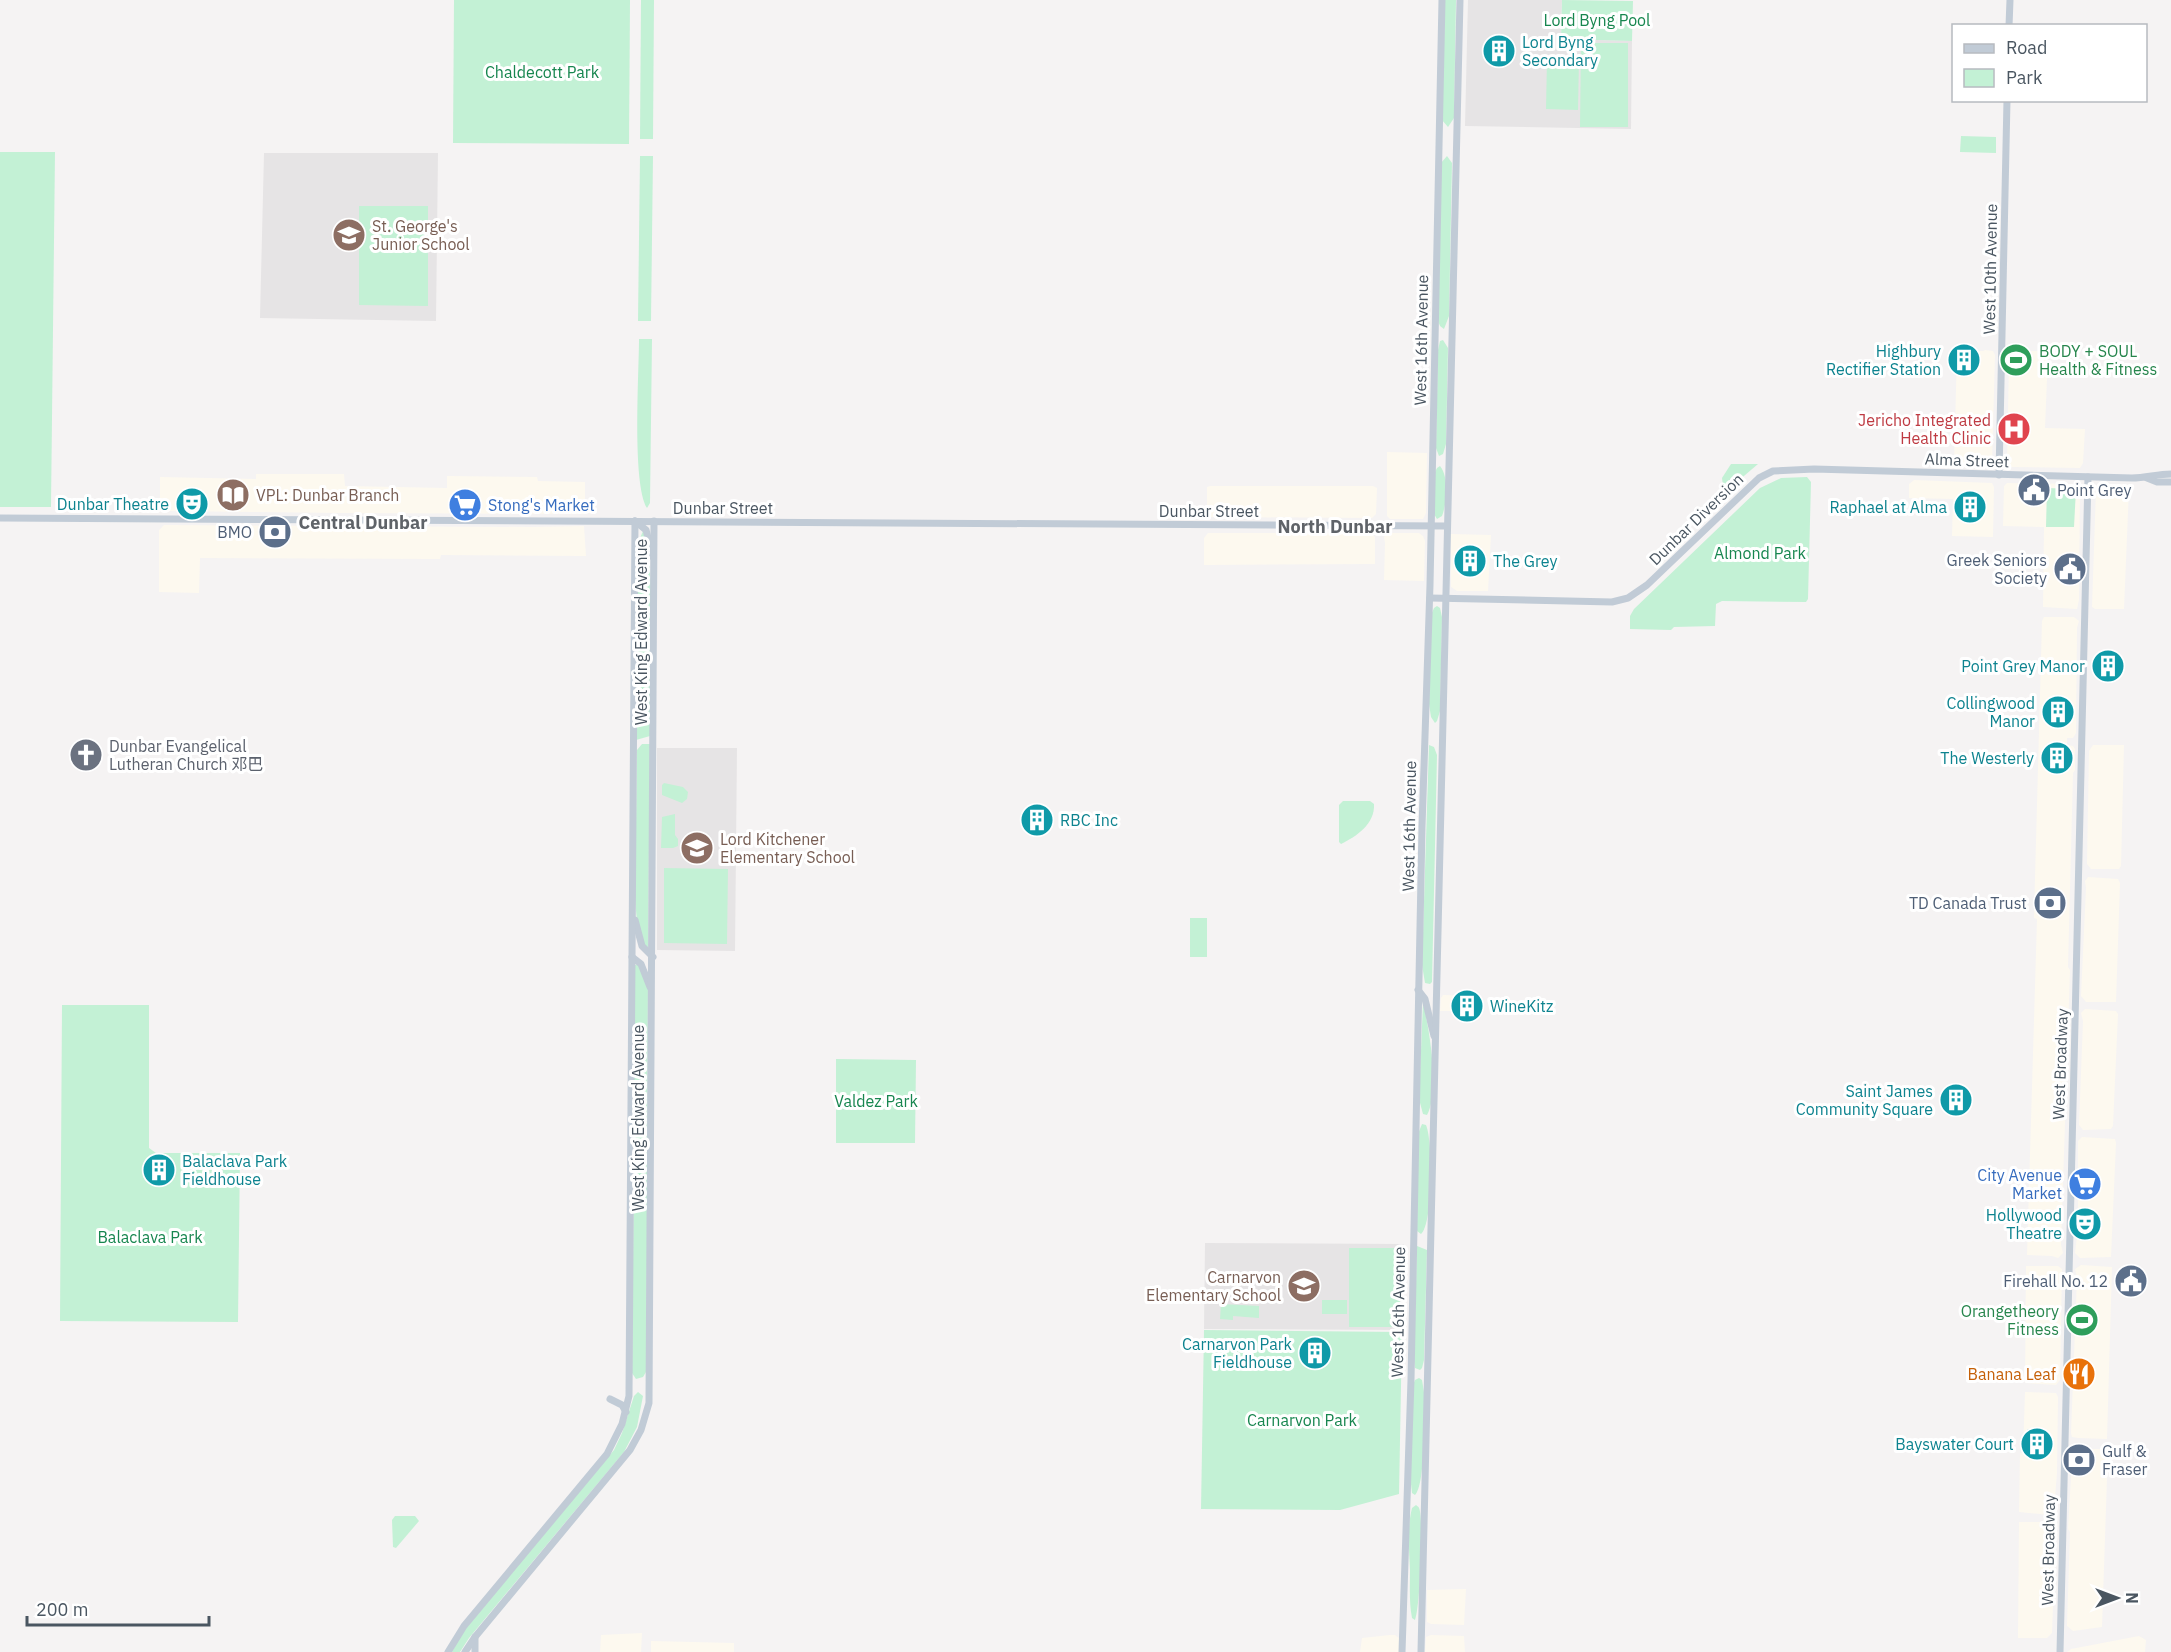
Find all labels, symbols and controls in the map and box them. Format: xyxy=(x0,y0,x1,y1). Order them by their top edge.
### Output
park label: Lord Byng Pool xyxy=(1544,10,1650,30)
legend xyxy=(1952,24,2147,102)
place label: Lord Byng Secondary xyxy=(1522,32,1598,70)
building icon: Lord Byng Secondary xyxy=(1481,33,1517,69)
text: Road xyxy=(2006,36,2047,59)
park label: Chaldecott Park xyxy=(485,62,600,82)
text: Park xyxy=(2006,66,2043,89)
street label: West 10th Avenue xyxy=(1979,203,2001,335)
place label: St. George's Junior School xyxy=(372,216,470,254)
school or university icon: St. George's Junior School xyxy=(331,217,367,253)
street label: West 16th Avenue xyxy=(1410,274,1432,406)
place label: Highbury Rectifier Station xyxy=(1826,341,1941,379)
place label: BODY + SOUL Health & Fitness xyxy=(2039,341,2157,379)
building icon: Highbury Rectifier Station xyxy=(1946,342,1982,378)
sports icon: BODY + SOUL Health & Fitness xyxy=(1998,342,2034,378)
place label: Jericho Integrated Health Clinic xyxy=(1858,410,1991,448)
hospital icon: Jericho Integrated Health Clinic xyxy=(1996,411,2032,447)
street label: Alma Street xyxy=(1924,449,2010,471)
street label: Dunbar Diversion xyxy=(1645,469,1747,569)
public building icon: Point Grey xyxy=(2016,472,2052,508)
library icon: VPL: Dunbar Branch xyxy=(215,477,251,513)
place label: Point Grey xyxy=(2057,480,2131,500)
place label: VPL: Dunbar Branch xyxy=(256,485,399,505)
theatre icon: Dunbar Theatre xyxy=(174,486,210,522)
supermarket icon: Stong's Market xyxy=(447,487,483,523)
building icon: Raphael at Alma xyxy=(1952,489,1988,525)
place label: Dunbar Theatre xyxy=(57,494,169,514)
place label: Stong's Market xyxy=(488,495,595,515)
place label: Raphael at Alma xyxy=(1829,497,1947,517)
street label: Dunbar Street xyxy=(673,498,773,518)
street label: Dunbar Street xyxy=(1159,501,1259,521)
district label: Central Dunbar xyxy=(299,511,427,534)
bank icon: BMO xyxy=(257,514,293,550)
district label: North Dunbar xyxy=(1278,515,1392,538)
place label: BMO xyxy=(217,522,252,542)
street label: West King Edward Avenue xyxy=(631,538,651,725)
building icon: The Grey xyxy=(1452,543,1488,579)
park label: Almond Park xyxy=(1714,543,1807,563)
place label: Greek Seniors Society xyxy=(1947,550,2047,588)
place label: The Grey xyxy=(1493,551,1557,571)
public building icon: Greek Seniors Society xyxy=(2052,551,2088,587)
building icon: Point Grey Manor xyxy=(2090,648,2126,684)
place label: Point Grey Manor xyxy=(1961,656,2085,676)
place label: Collingwood Manor xyxy=(1946,693,2035,731)
building icon: Collingwood Manor xyxy=(2040,694,2076,730)
place label: Dunbar Evangelical Lutheran Church 邓巴 xyxy=(109,736,263,774)
church icon: Dunbar Evangelical Lutheran Church 邓巴 xyxy=(68,737,104,773)
building icon: The Westerly xyxy=(2039,740,2075,776)
place label: The Westerly xyxy=(1940,748,2034,768)
street label: West 16th Avenue xyxy=(1398,760,1420,892)
building icon: RBC Inc xyxy=(1019,802,1055,838)
place label: RBC Inc xyxy=(1060,810,1118,830)
place label: Lord Kitchener Elementary School xyxy=(720,829,855,867)
school or university icon: Lord Kitchener Elementary School xyxy=(679,830,715,866)
bank icon: TD Canada Trust xyxy=(2032,885,2068,921)
place label: TD Canada Trust xyxy=(1909,893,2027,913)
building icon: WineKitz xyxy=(1449,988,1485,1024)
place label: WineKitz xyxy=(1490,996,1553,1016)
street label: West Broadway xyxy=(2048,1008,2072,1120)
street label: West King Edward Avenue xyxy=(628,1024,648,1211)
place label: Saint James Community Square xyxy=(1796,1081,1933,1119)
building icon: Saint James Community Square xyxy=(1938,1082,1974,1118)
park label: Valdez Park xyxy=(834,1091,918,1111)
place label: Balaclava Park Fieldhouse xyxy=(182,1151,288,1189)
building icon: Balaclava Park Fieldhouse xyxy=(141,1152,177,1188)
place label: City Avenue Market xyxy=(1977,1165,2062,1203)
supermarket icon: City Avenue Market xyxy=(2067,1166,2103,1202)
place label: Hollywood Theatre xyxy=(1986,1205,2062,1243)
theatre icon: Hollywood Theatre xyxy=(2067,1206,2103,1242)
park label: Balaclava Park xyxy=(97,1227,203,1247)
street label: West 16th Avenue xyxy=(1387,1246,1409,1378)
public building icon: Firehall No. 12 xyxy=(2113,1263,2149,1299)
place label: Carnarvon Elementary School xyxy=(1146,1267,1281,1305)
school or university icon: Carnarvon Elementary School xyxy=(1286,1268,1322,1304)
place label: Firehall No. 12 xyxy=(2003,1271,2108,1291)
place label: Orangetheory Fitness xyxy=(1961,1301,2059,1339)
sports icon: Orangetheory Fitness xyxy=(2064,1302,2100,1338)
place label: Carnarvon Park Fieldhouse xyxy=(1182,1334,1293,1372)
building icon: Carnarvon Park Fieldhouse xyxy=(1297,1335,1333,1371)
restaurant icon: Banana Leaf xyxy=(2061,1356,2097,1392)
place label: Banana Leaf xyxy=(1968,1364,2056,1384)
park label: Carnarvon Park xyxy=(1247,1410,1358,1430)
building icon: Bayswater Court xyxy=(2019,1426,2055,1462)
place label: Bayswater Court xyxy=(1895,1434,2014,1454)
place label: Gulf & Fraser xyxy=(2102,1441,2148,1479)
bank icon: Gulf & Fraser xyxy=(2061,1442,2097,1478)
street label: West Broadway xyxy=(2037,1494,2059,1606)
north arrow xyxy=(2087,1568,2147,1628)
scale bar xyxy=(27,1589,208,1627)
text: N xyxy=(2122,1592,2142,1604)
text: 200 m xyxy=(36,1598,88,1621)

